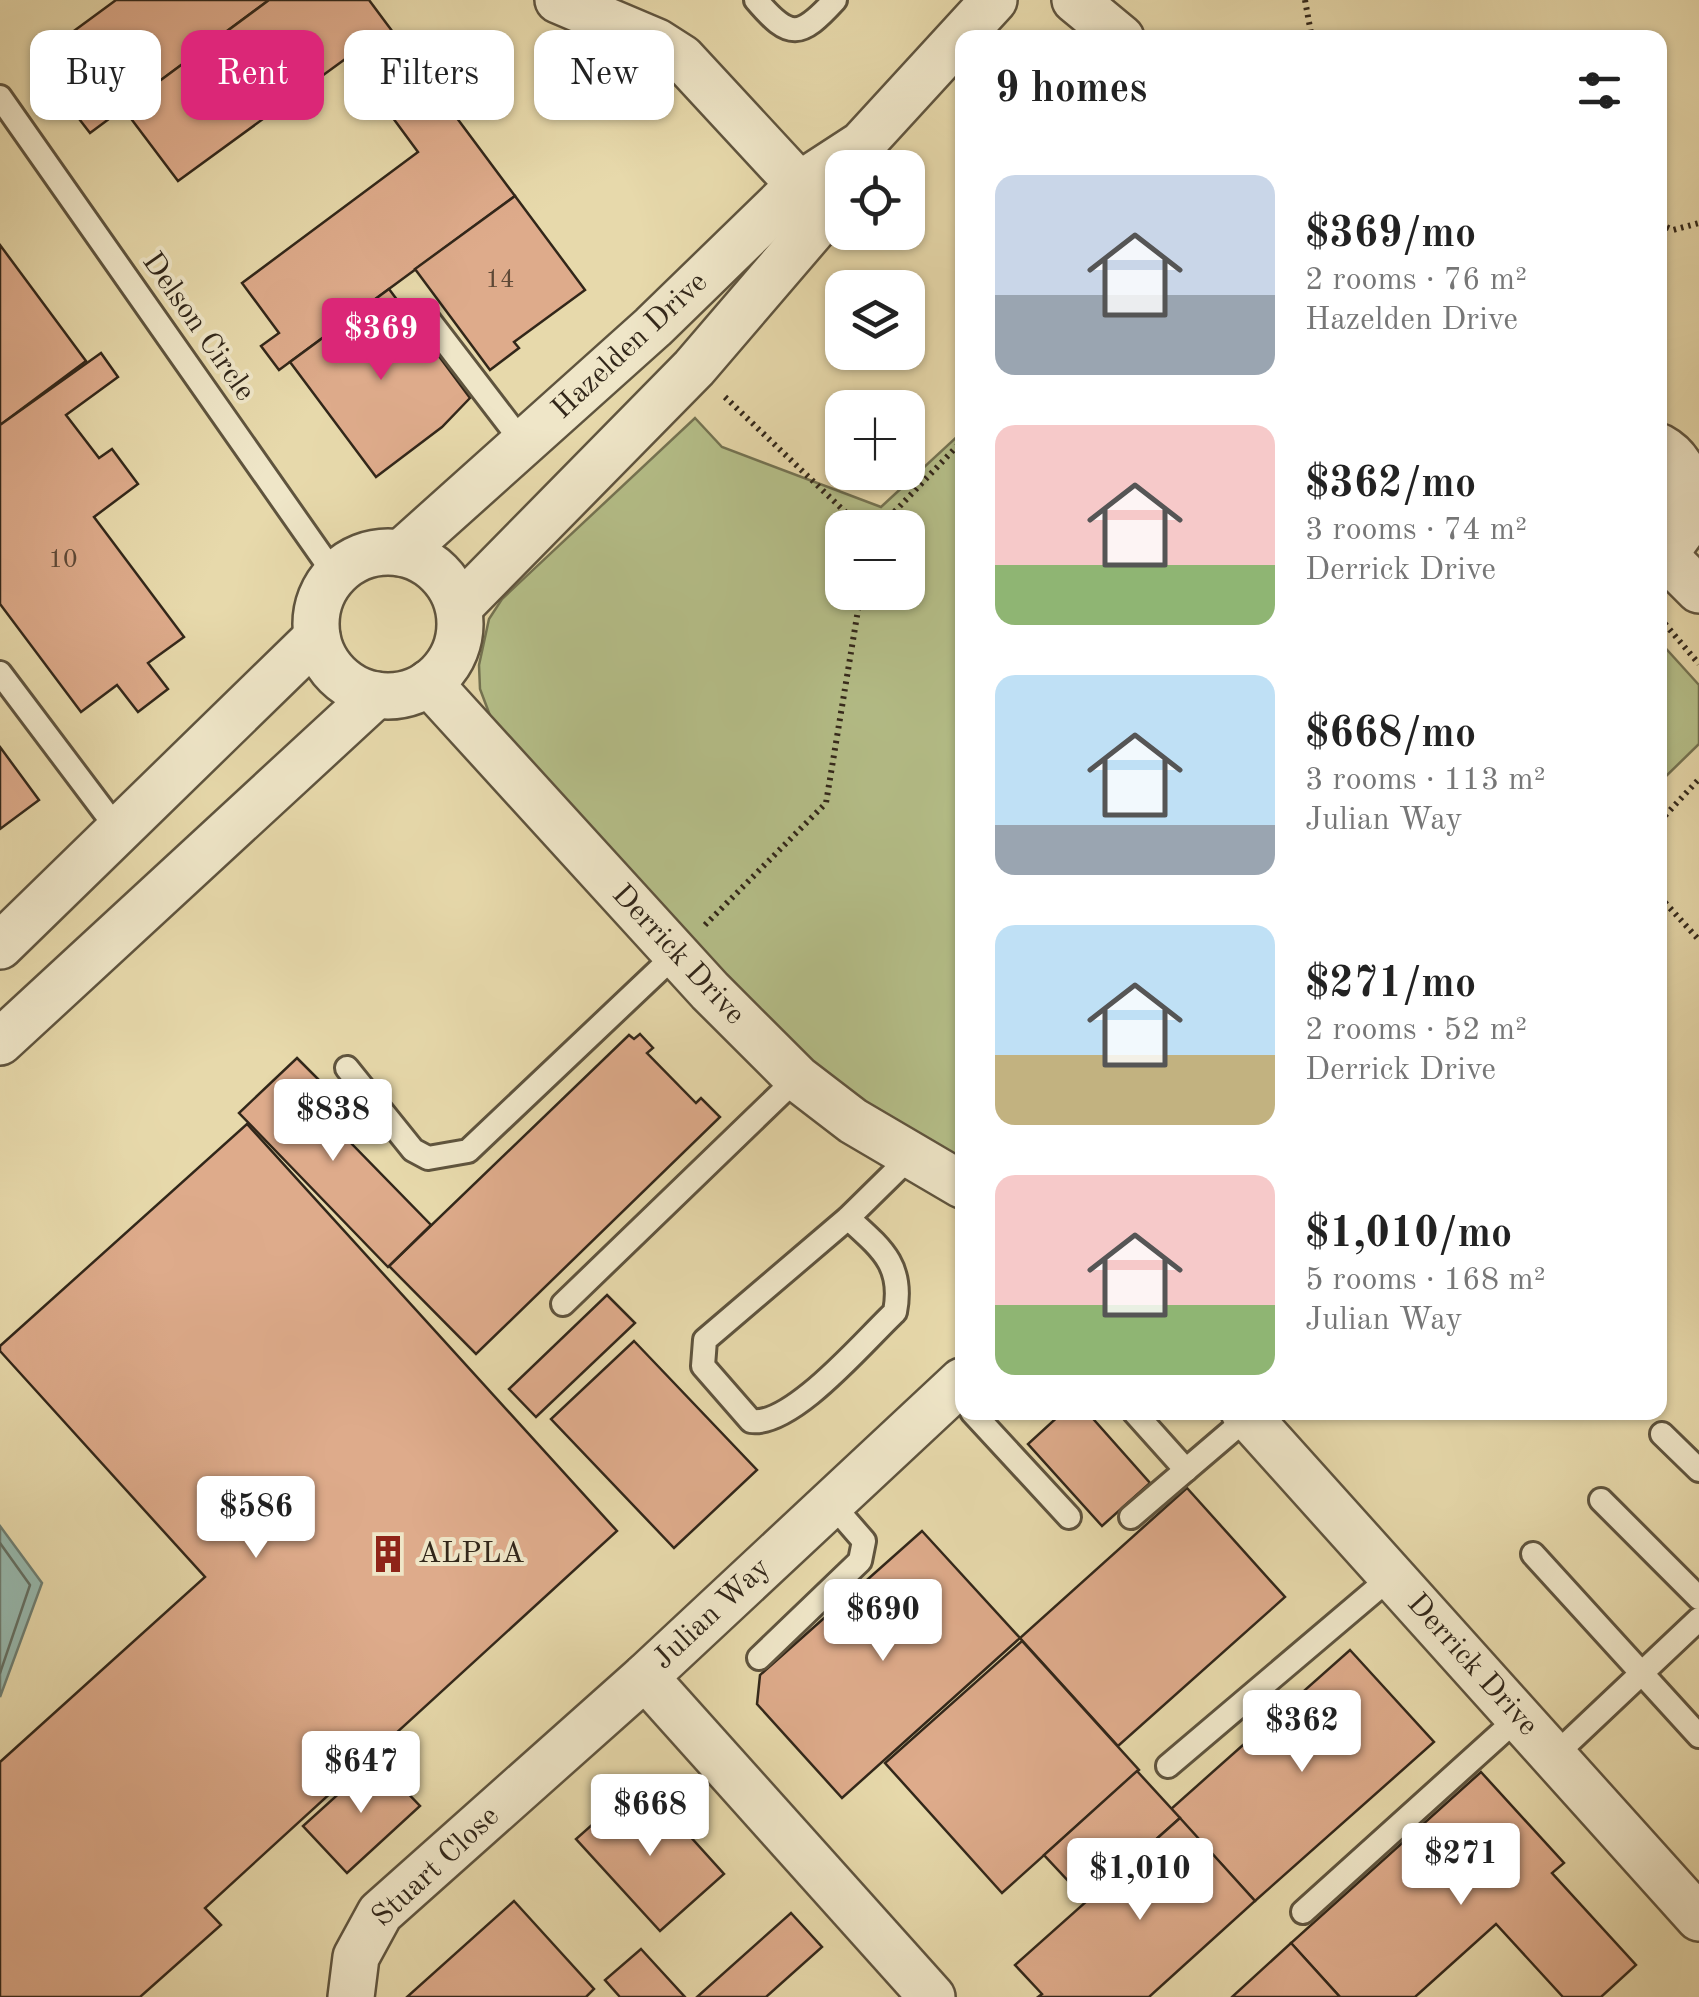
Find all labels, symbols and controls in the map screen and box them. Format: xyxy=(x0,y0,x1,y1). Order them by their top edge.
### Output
chip: Buy xyxy=(30,30,161,120)
chip: Rent xyxy=(181,30,324,120)
chip: Filters xyxy=(344,30,514,120)
chip: New xyxy=(534,30,674,120)
icon: filters xyxy=(1572,63,1627,118)
text: 9 homes xyxy=(995,69,1147,111)
map controls xyxy=(825,150,925,610)
button: locate xyxy=(825,150,925,250)
text: $369/mo xyxy=(1305,214,1476,256)
icon: home xyxy=(1075,215,1195,335)
street label: Delson Circle xyxy=(136,247,260,407)
text: 2 rooms · 76 m² xyxy=(1305,265,1527,297)
street label: Hazelden Drive xyxy=(547,267,713,425)
house number: 14 xyxy=(485,268,515,293)
button: layers xyxy=(825,270,925,370)
pin: $369 xyxy=(322,298,440,383)
text: Hazelden Drive xyxy=(1305,305,1518,337)
text: $369 xyxy=(344,314,418,346)
button: + xyxy=(825,390,925,490)
text: $362/mo xyxy=(1305,464,1476,506)
icon: home xyxy=(1075,465,1195,585)
button: − xyxy=(825,510,925,610)
text: 3 rooms · 74 m² xyxy=(1305,515,1527,547)
house number: 10 xyxy=(48,548,78,573)
text: Derrick Drive xyxy=(1305,555,1496,587)
text: $668/mo xyxy=(1305,714,1476,756)
icon: home xyxy=(1075,715,1195,835)
text: 3 rooms · 113 m² xyxy=(1305,765,1546,797)
text: Julian Way xyxy=(1305,805,1463,837)
street label: Derrick Drive xyxy=(606,879,750,1031)
text: $271/mo xyxy=(1305,964,1476,1006)
icon: home xyxy=(1075,965,1195,1085)
text: 2 rooms · 52 m² xyxy=(1305,1015,1527,1047)
text: Derrick Drive xyxy=(1305,1055,1496,1087)
pin: $838 xyxy=(274,1079,392,1164)
text: $838 xyxy=(296,1095,370,1127)
text: $1,010/mo xyxy=(1305,1214,1512,1256)
icon: home xyxy=(1075,1215,1195,1335)
text: 5 rooms · 168 m² xyxy=(1305,1265,1546,1297)
text: Julian Way xyxy=(1305,1305,1463,1337)
pin: $586 xyxy=(197,1476,315,1561)
text: $586 xyxy=(219,1492,293,1524)
building icon: ALPLA xyxy=(367,1533,409,1575)
place label: ALPLA xyxy=(418,1539,525,1569)
street label: Julian Way xyxy=(648,1553,776,1675)
pin: $690 xyxy=(824,1579,942,1664)
street label: Derrick Drive xyxy=(1401,1588,1543,1742)
text: $690 xyxy=(846,1595,920,1627)
pin: $362 xyxy=(1243,1690,1361,1775)
text: $362 xyxy=(1265,1706,1339,1738)
pin: $647 xyxy=(302,1731,420,1816)
text: $647 xyxy=(324,1747,398,1779)
pin: $668 xyxy=(591,1774,709,1859)
text: $668 xyxy=(613,1790,687,1822)
street label: Stuart Close xyxy=(367,1801,505,1933)
pin: $271 xyxy=(1402,1823,1520,1908)
pin: $1,010 xyxy=(1059,1838,1221,1923)
text: $271 xyxy=(1424,1839,1498,1871)
text: $1,010 xyxy=(1089,1854,1191,1886)

